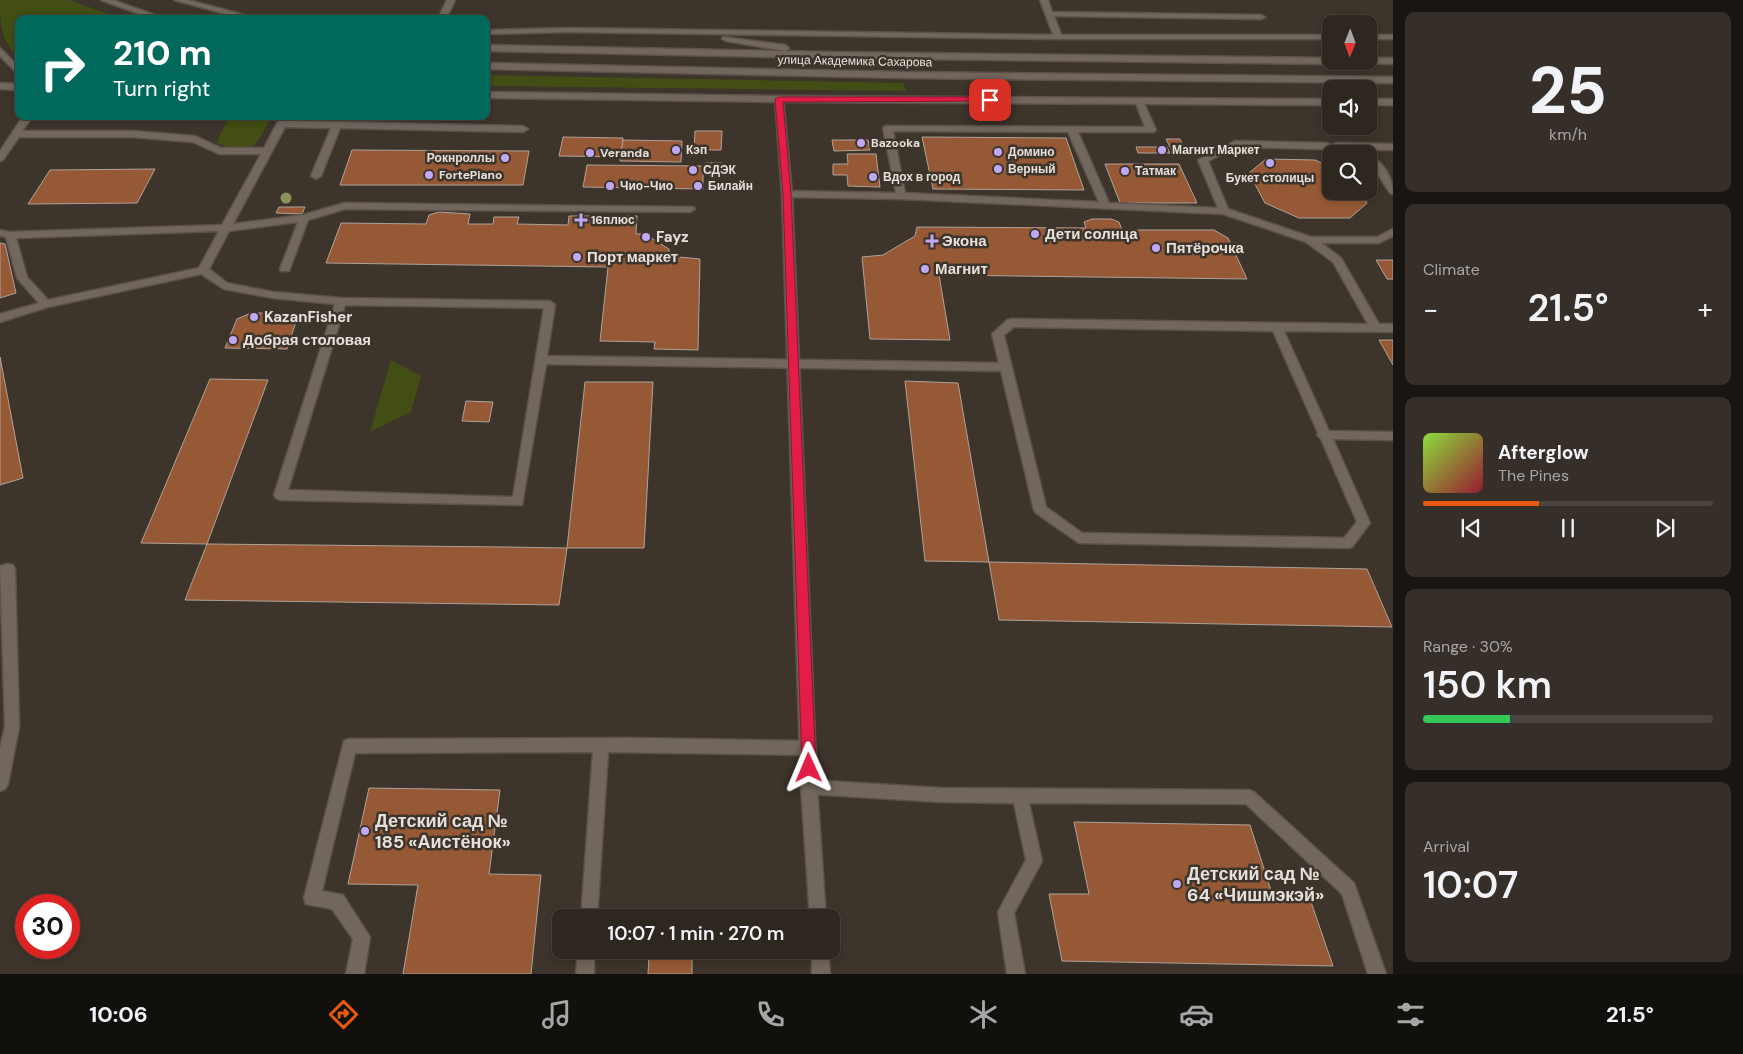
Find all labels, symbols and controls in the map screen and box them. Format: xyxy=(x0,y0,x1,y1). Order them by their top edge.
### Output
north arrow xyxy=(1322,15,1378,70)
map controls xyxy=(1322,15,1377,200)
text: 210 m xyxy=(113,30,212,76)
icon: right xyxy=(30,35,95,100)
text: 25 xyxy=(1529,49,1607,133)
street label: улица Академика Сахарова xyxy=(778,52,933,70)
text: Turn right xyxy=(113,74,210,103)
pin xyxy=(969,79,1011,121)
button: sound xyxy=(1322,80,1377,135)
icon: arrive xyxy=(976,86,1004,114)
text: km/h xyxy=(1549,124,1587,145)
place label: Bazooka xyxy=(871,135,920,151)
marker: Bazooka xyxy=(855,137,867,149)
place label: Кэп xyxy=(686,142,707,158)
place label: Магнит Маркет xyxy=(1172,142,1260,158)
marker: Кэп xyxy=(670,144,682,156)
place label: Домино xyxy=(1008,144,1055,160)
marker: Магнит Маркет xyxy=(1156,144,1168,156)
place label: Veranda xyxy=(600,145,649,161)
button: search xyxy=(1322,145,1377,200)
marker: Домино xyxy=(992,146,1004,158)
marker: Veranda xyxy=(584,147,596,159)
place label: Рокнроллы xyxy=(427,150,495,166)
marker: Рокнроллы xyxy=(499,152,511,164)
marker: Букет столицы xyxy=(1264,157,1276,169)
place label: Верный xyxy=(1008,161,1056,177)
place label: СДЭК xyxy=(703,162,737,178)
marker: Верный xyxy=(992,163,1004,175)
place label: Татмак xyxy=(1135,163,1177,179)
marker: СДЭК xyxy=(687,164,699,176)
marker: Татмак xyxy=(1119,165,1131,177)
place label: FortePiano xyxy=(439,167,502,183)
marker: FortePiano xyxy=(423,169,435,181)
place label: Вдох в город xyxy=(883,169,961,185)
place label: Букет столицы xyxy=(1226,170,1314,186)
marker: Вдох в город xyxy=(867,171,879,183)
place label: Чио-Чио xyxy=(620,178,673,194)
place label: Билайн xyxy=(708,178,753,194)
marker: Чио-Чио xyxy=(604,180,616,192)
marker: Билайн xyxy=(692,180,704,192)
place label: 16плюс xyxy=(591,212,635,228)
marker: 16плюс xyxy=(575,214,587,226)
place label: Дети солнца xyxy=(1045,224,1138,244)
place label: Fayz xyxy=(656,227,689,247)
marker: Дети солнца xyxy=(1029,228,1041,240)
marker: Fayz xyxy=(640,231,652,243)
place label: Экона xyxy=(942,231,987,251)
marker: Экона xyxy=(926,235,938,247)
place label: Пятёрочка xyxy=(1166,238,1244,258)
marker: Пятёрочка xyxy=(1150,242,1162,254)
place label: Порт маркет xyxy=(587,247,678,267)
marker: Порт маркет xyxy=(571,251,583,263)
place label: Магнит xyxy=(935,259,988,279)
text: Climate xyxy=(1423,259,1480,280)
marker: Магнит xyxy=(919,263,931,275)
text: 21.5° xyxy=(1527,283,1609,333)
text: − xyxy=(1423,291,1438,328)
text: + xyxy=(1698,291,1713,328)
place label: KazanFisher xyxy=(264,307,352,327)
marker: KazanFisher xyxy=(248,311,260,323)
place label: Добрая столовая xyxy=(243,330,371,350)
marker: Добрая столовая xyxy=(227,334,239,346)
text: Afterglow xyxy=(1498,440,1589,465)
text: The Pines xyxy=(1498,465,1569,486)
icon: previous xyxy=(1457,514,1485,542)
icon: pause xyxy=(1554,514,1582,542)
icon: next xyxy=(1651,514,1679,542)
text: Range · 30% xyxy=(1423,636,1513,657)
text: 150 km xyxy=(1423,660,1552,710)
position arrow xyxy=(782,741,834,793)
place label: Детский сад № 185 «Аистёнок» xyxy=(375,809,511,854)
marker: Детский сад № 185 «Аистёнок» xyxy=(359,825,371,837)
text: Arrival xyxy=(1423,836,1470,857)
text: 10:07 xyxy=(1423,860,1518,910)
place label: Детский сад № 64 «Чишмэкэй» xyxy=(1187,862,1324,907)
marker: Детский сад № 64 «Чишмэкэй» xyxy=(1171,878,1183,890)
speed limit sign: 30 xyxy=(15,894,80,959)
text: 10:07 · 1 min · 270 m xyxy=(608,921,784,946)
icon: directions xyxy=(326,997,361,1032)
icon: music xyxy=(539,997,574,1032)
icon: phone xyxy=(753,997,788,1032)
icon: climate xyxy=(966,997,1001,1032)
icon: car xyxy=(1179,997,1214,1032)
icon: filters xyxy=(1393,997,1428,1032)
text: 10:06 xyxy=(89,1000,148,1029)
text: 21.5° xyxy=(1606,1000,1654,1029)

